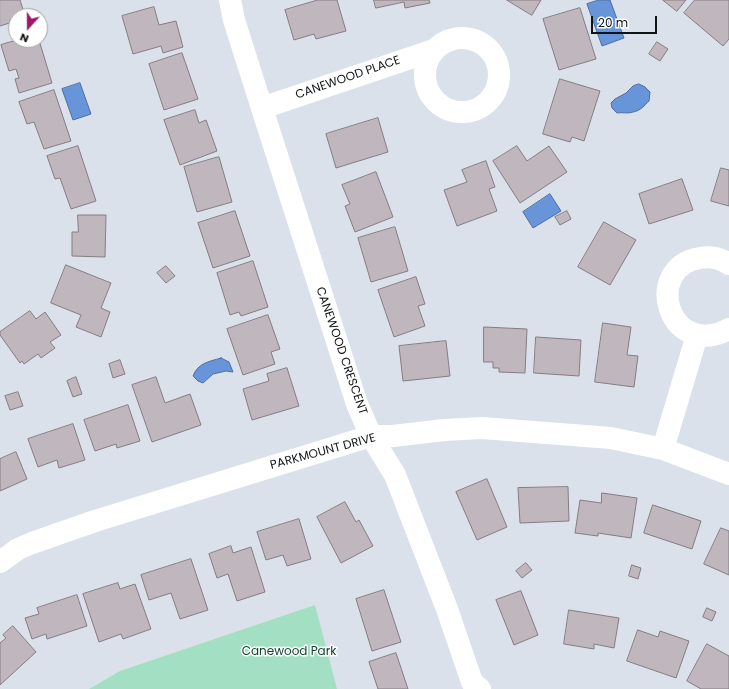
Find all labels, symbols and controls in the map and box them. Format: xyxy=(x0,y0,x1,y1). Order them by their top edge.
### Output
north arrow xyxy=(8,8,48,48)
scale bar xyxy=(593,8,659,34)
text: 20 m xyxy=(598,14,628,31)
text: N xyxy=(17,29,31,47)
street label: CANEWOOD PLACE xyxy=(294,53,402,103)
street label: CANEWOOD CRESCENT xyxy=(312,285,370,417)
street label: PARKMOUNT DRIVE xyxy=(269,431,377,473)
park label: Canewood Park xyxy=(242,645,336,659)

